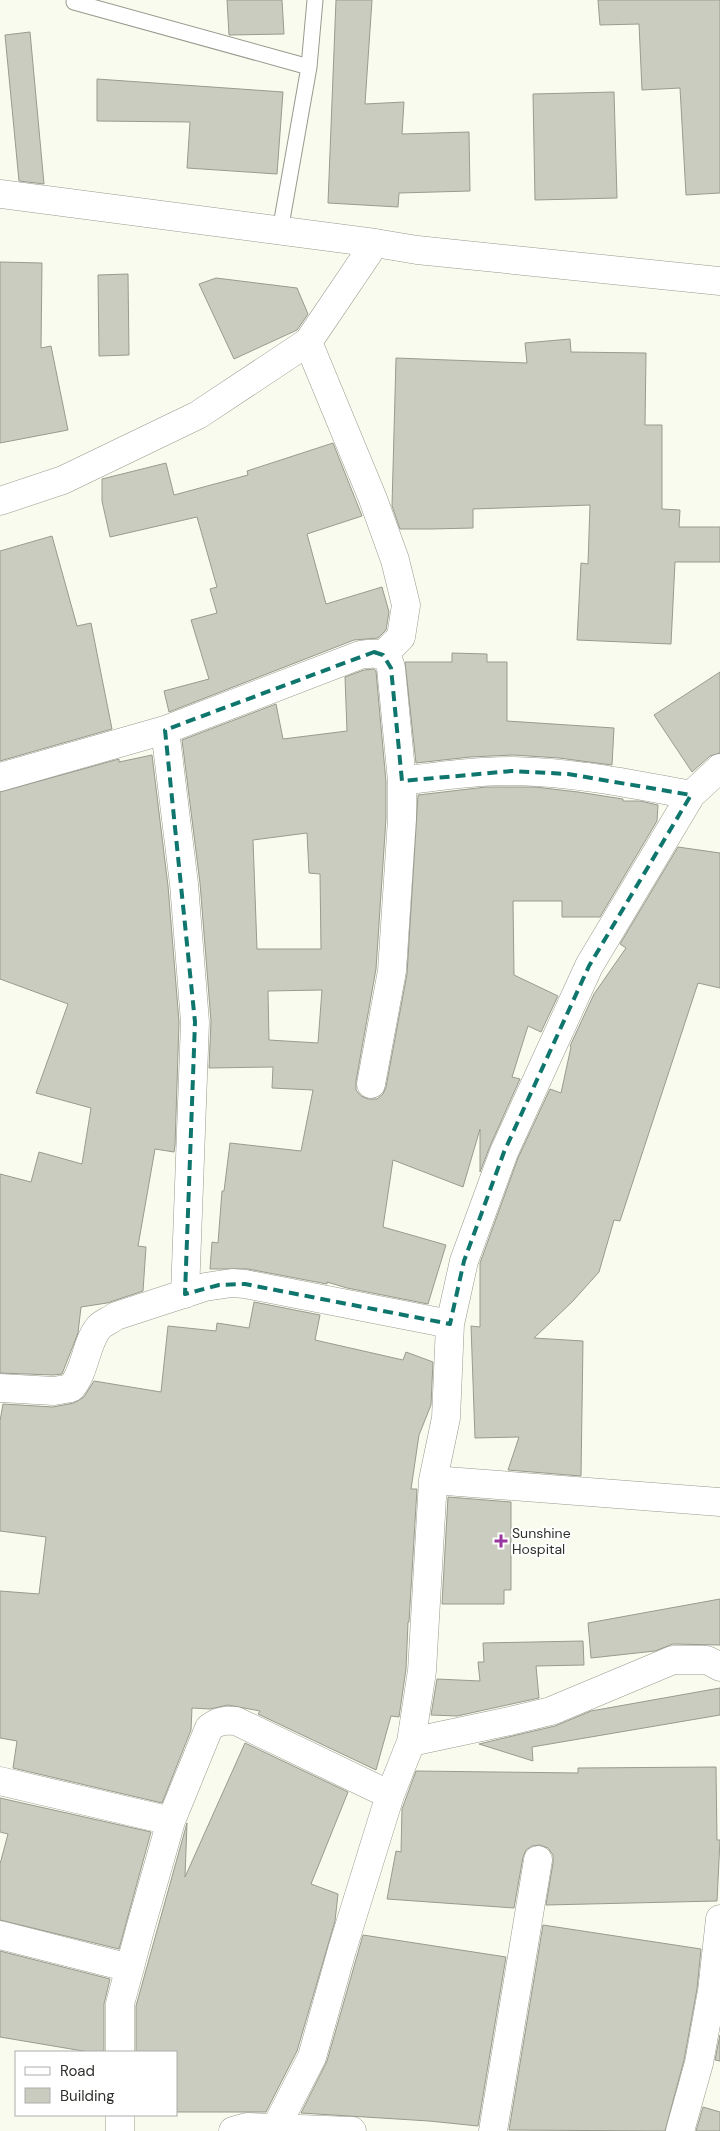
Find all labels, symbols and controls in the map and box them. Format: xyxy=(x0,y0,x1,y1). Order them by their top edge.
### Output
place label: Sunshine Hospital xyxy=(512,1524,571,1558)
marker: Sunshine Hospital xyxy=(494,1534,508,1548)
legend xyxy=(15,2051,178,2116)
text: Road xyxy=(60,2061,95,2081)
text: Building xyxy=(60,2086,115,2106)

